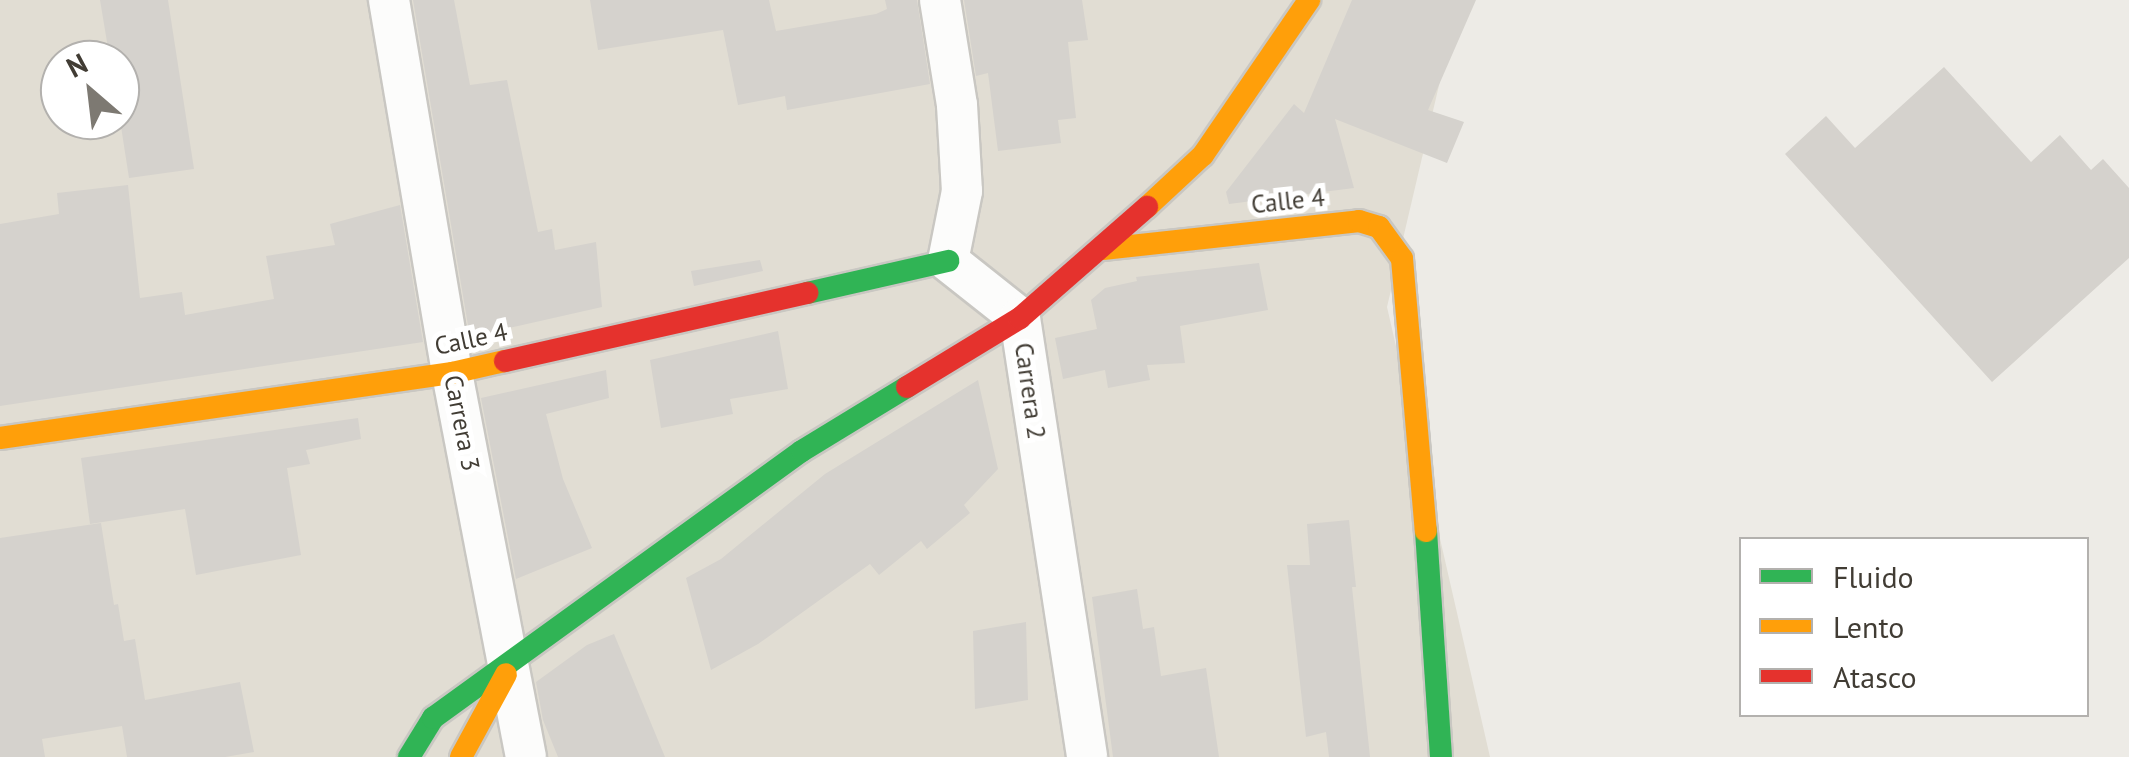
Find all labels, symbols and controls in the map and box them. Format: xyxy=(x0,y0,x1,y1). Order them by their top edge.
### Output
north arrow xyxy=(40,40,140,140)
text: N xyxy=(60,44,93,85)
street label: Calle 4 xyxy=(1250,182,1326,220)
street label: Calle 4 xyxy=(432,317,510,361)
street label: Carrera 2 xyxy=(1008,341,1052,441)
street label: Carrera 3 xyxy=(438,372,486,474)
legend xyxy=(1739,537,2089,717)
text: Fluido xyxy=(1833,557,1914,596)
text: Lento xyxy=(1833,607,1904,646)
text: Atasco xyxy=(1833,657,1917,696)

